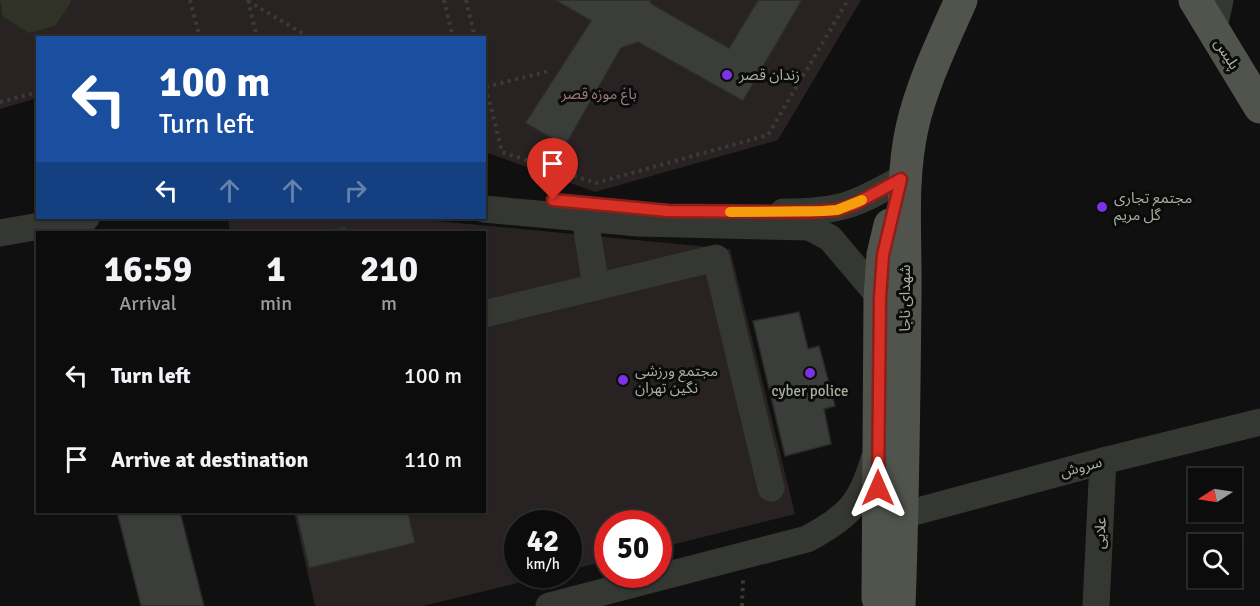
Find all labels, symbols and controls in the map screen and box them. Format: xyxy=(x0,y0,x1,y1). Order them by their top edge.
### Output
street label: پلیس xyxy=(1210,35,1244,74)
text: 100 m xyxy=(159,57,270,108)
icon: left xyxy=(60,60,138,138)
place label: زندان قصر xyxy=(738,66,800,84)
marker: زندان قصر xyxy=(720,68,734,82)
park label: باغ موزه قصر xyxy=(560,85,637,106)
text: Turn left xyxy=(159,108,254,141)
pin xyxy=(527,138,578,200)
icon: arrive xyxy=(536,147,569,180)
icon: left xyxy=(150,174,183,207)
icon: ahead xyxy=(213,174,246,207)
icon: ahead xyxy=(276,174,309,207)
icon: right xyxy=(339,174,372,207)
place label: مجتمع تجاری گل مریم xyxy=(1114,189,1192,226)
marker: مجتمع تجاری گل مریم xyxy=(1095,200,1109,214)
text: 16:59 xyxy=(104,247,192,292)
text: 1 xyxy=(266,247,286,292)
text: 210 xyxy=(360,247,418,292)
street label: شهدای ناجا xyxy=(896,264,914,332)
text: Arrival xyxy=(119,291,177,316)
text: min xyxy=(260,291,292,316)
text: m xyxy=(381,291,397,316)
icon: left xyxy=(60,359,93,392)
text: Turn left xyxy=(111,362,191,389)
text: 100 m xyxy=(404,362,462,389)
place label: مجتمع ورزشی نگین تهران xyxy=(635,362,718,397)
marker: cyber police xyxy=(803,366,817,380)
marker: مجتمع ورزشی نگین تهران xyxy=(616,373,630,387)
place label: cyber police xyxy=(772,382,848,400)
icon: arrive xyxy=(60,443,93,476)
text: Arrive at destination xyxy=(111,446,308,473)
text: 110 m xyxy=(404,446,462,473)
street label: سروش xyxy=(1058,453,1104,481)
position arrow xyxy=(846,456,910,520)
north arrow xyxy=(1188,468,1242,522)
map controls xyxy=(1188,468,1242,588)
speed limit sign: 50 xyxy=(594,510,672,588)
street label: علایی xyxy=(1090,516,1110,549)
text: 42 xyxy=(527,523,559,560)
button: search xyxy=(1188,534,1242,588)
text: km/h xyxy=(526,555,560,573)

